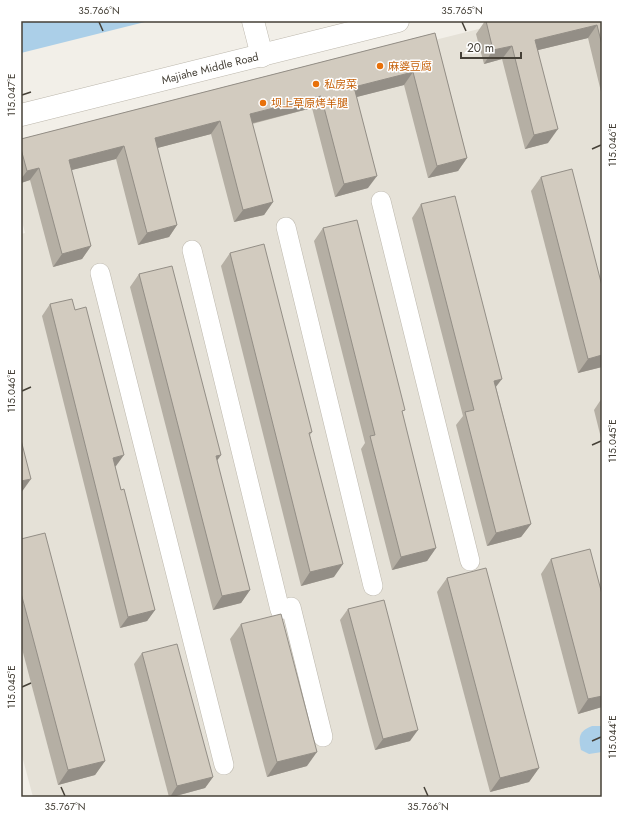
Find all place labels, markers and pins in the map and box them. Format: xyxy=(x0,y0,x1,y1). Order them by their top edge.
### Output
place label: 麻婆豆腐 xyxy=(388,58,432,74)
marker: 麻婆豆腐 xyxy=(375,61,385,71)
place label: 私房菜 xyxy=(324,76,357,92)
marker: 私房菜 xyxy=(311,79,321,89)
place label: 坝上草原烤羊腿 xyxy=(271,95,348,111)
marker: 坝上草原烤羊腿 xyxy=(258,98,268,108)

